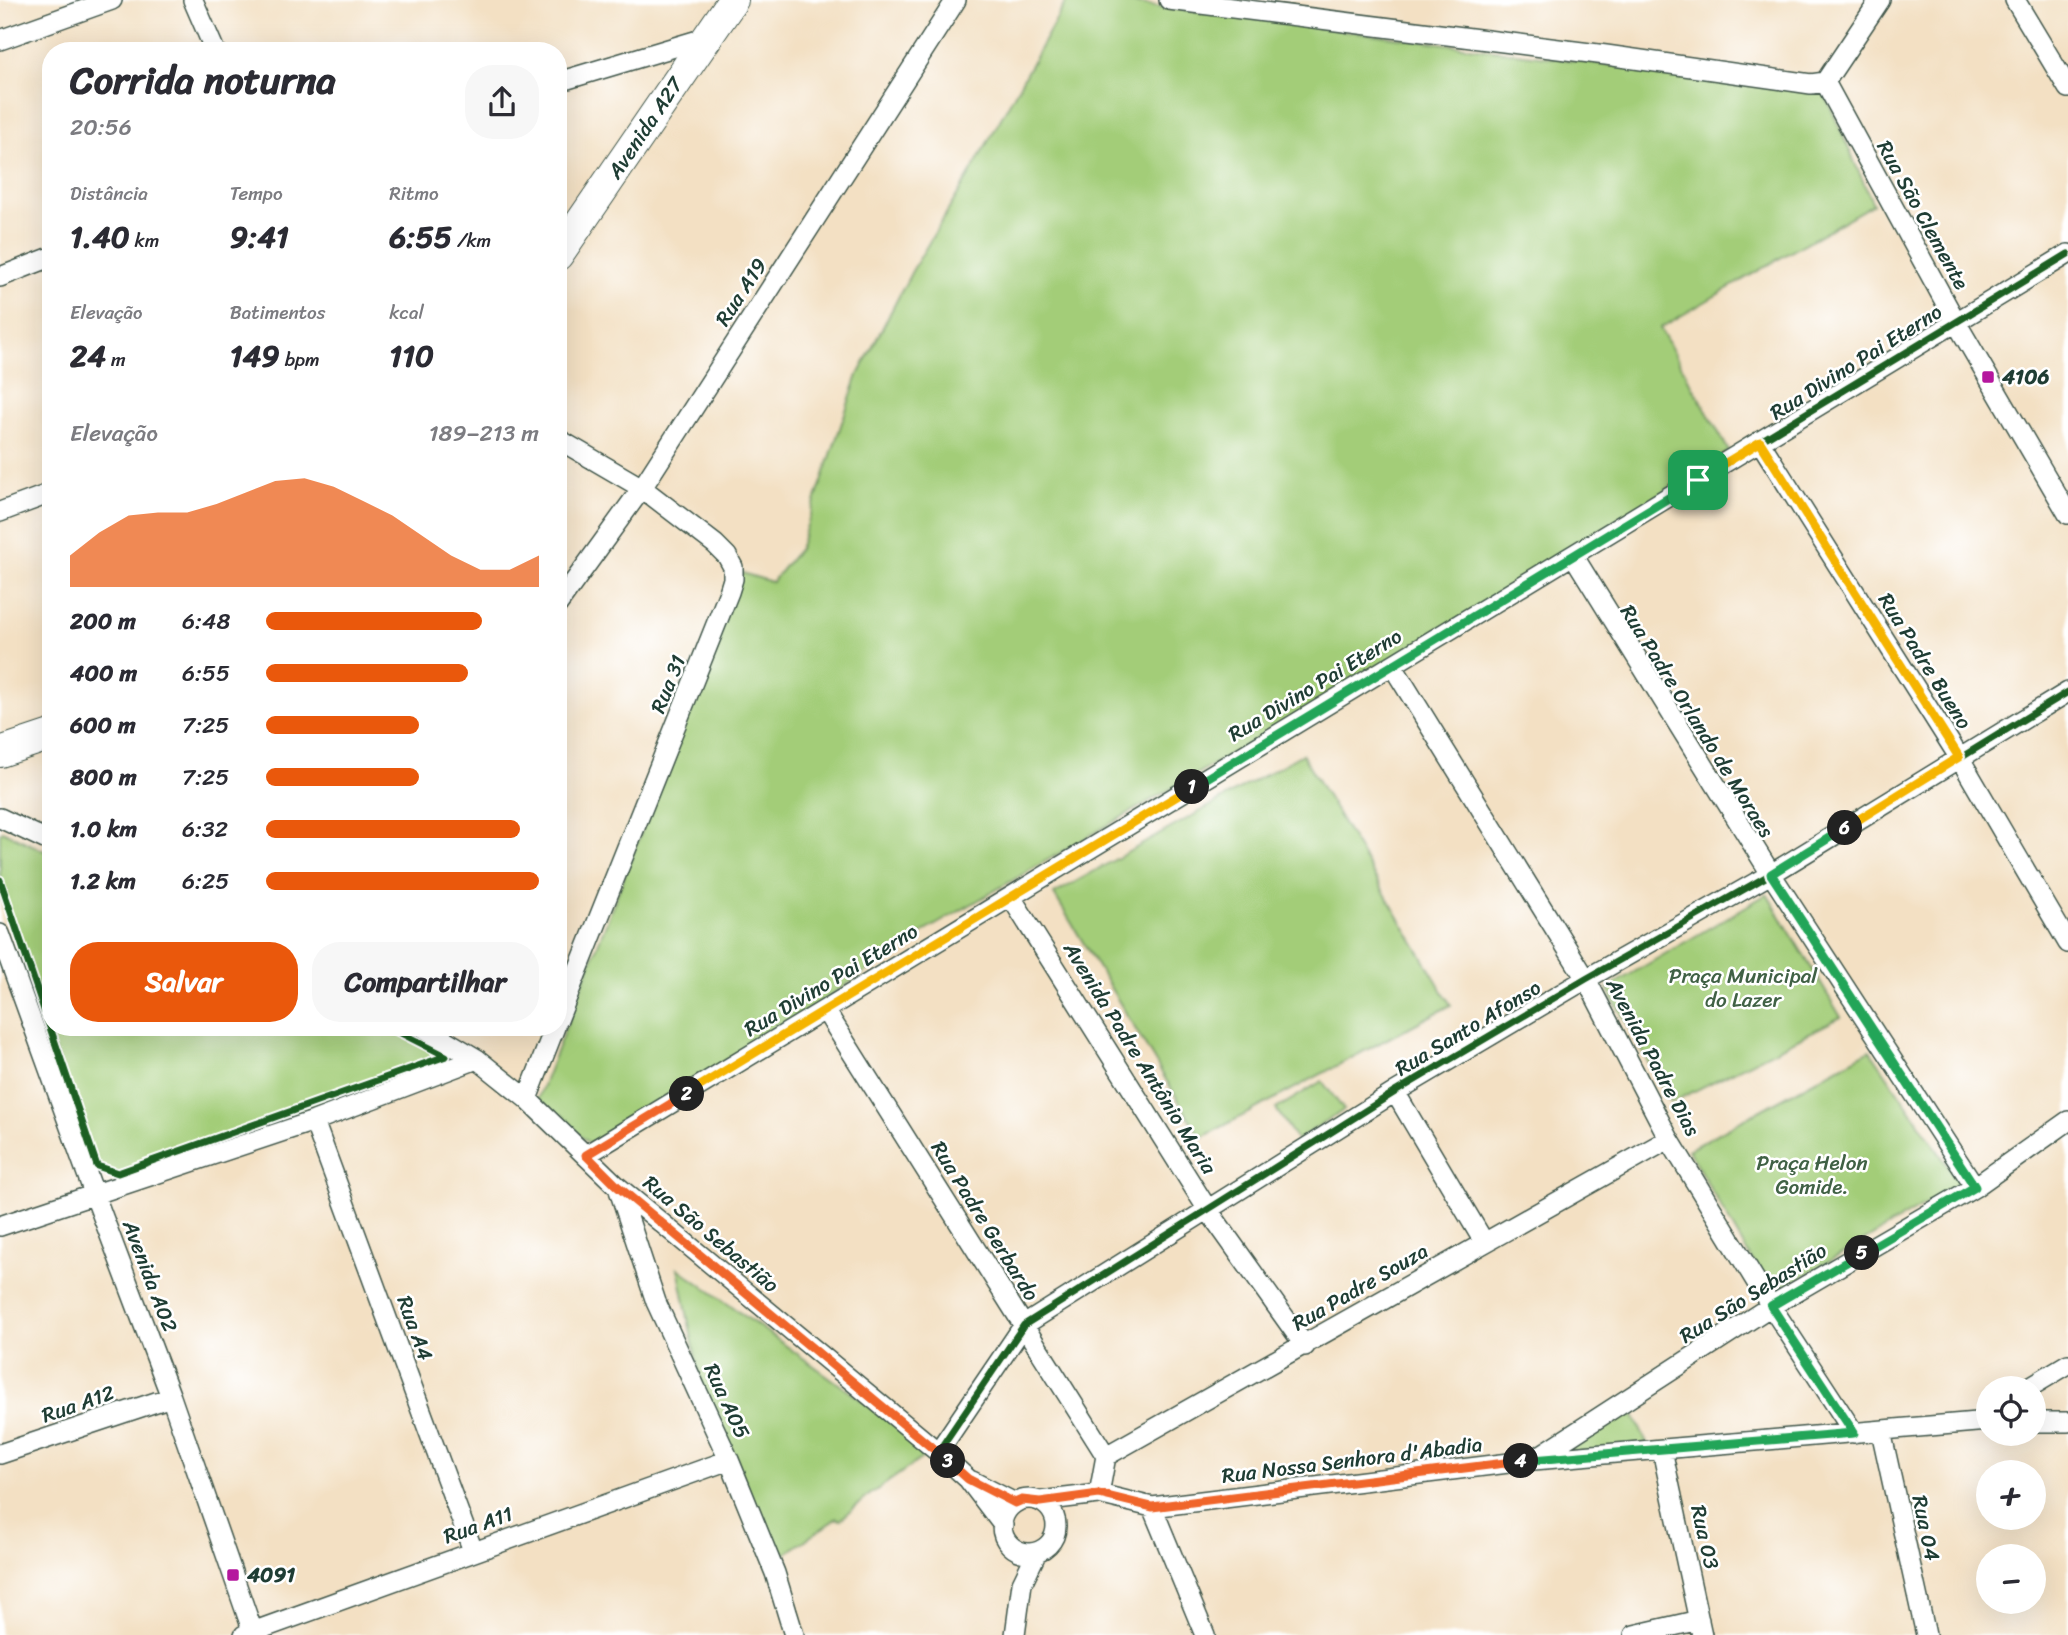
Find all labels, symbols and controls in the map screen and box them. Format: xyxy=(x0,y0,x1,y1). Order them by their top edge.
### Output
text: Corrida noturna xyxy=(70,47,336,114)
button: share xyxy=(465,65,539,139)
street label: Avenida A27 xyxy=(596,67,694,188)
text: 20:56 xyxy=(70,107,132,148)
street label: Rua São Clemente xyxy=(1866,133,1980,297)
text: Distância xyxy=(70,177,148,210)
text: Tempo xyxy=(230,177,283,210)
text: Ritmo xyxy=(389,177,439,210)
text: 1.40 xyxy=(70,210,130,264)
text: 9:41 xyxy=(230,210,289,264)
text: 6:55 xyxy=(389,210,452,264)
text: km xyxy=(130,224,159,257)
text: /km xyxy=(452,224,491,257)
street label: Rua A19 xyxy=(704,250,778,334)
street label: Rua Divino Pai Eterno xyxy=(1762,293,1950,431)
text: Elevação xyxy=(70,296,143,329)
text: Batimentos xyxy=(230,296,326,329)
text: kcal xyxy=(389,296,424,329)
text: 24 xyxy=(70,329,106,383)
text: 149 xyxy=(230,329,280,383)
text: 110 xyxy=(389,329,434,383)
text: m xyxy=(106,343,126,376)
text: bpm xyxy=(280,343,320,376)
place label: 4106 xyxy=(2001,358,2049,396)
marker: 4106 xyxy=(1980,369,1996,385)
text: Elevação xyxy=(70,413,158,454)
text: 189–213 m xyxy=(429,413,539,454)
pin xyxy=(1668,450,1728,510)
icon: arrive xyxy=(1679,461,1717,499)
street label: Rua Padre Bueno xyxy=(1868,585,1983,737)
street label: Rua Padre Orlando de Moraes xyxy=(1609,597,1785,846)
text: 200 m xyxy=(70,601,136,642)
text: 6:48 xyxy=(182,601,230,642)
street label: Rua Divino Pai Eterno xyxy=(1220,618,1410,752)
street label: Rua 31 xyxy=(639,649,697,719)
text: 400 m xyxy=(70,653,137,694)
text: 6:55 xyxy=(182,653,230,694)
text: 600 m xyxy=(70,705,136,746)
text: 7:25 xyxy=(182,705,229,746)
text: 800 m xyxy=(70,757,137,798)
text: 7:25 xyxy=(182,757,229,798)
pin: 1 xyxy=(1174,770,1210,804)
text: 1 xyxy=(1187,770,1196,803)
text: 1.0 km xyxy=(70,809,137,850)
text: 6:32 xyxy=(182,809,228,850)
pin: 6 xyxy=(1828,810,1862,846)
text: 6 xyxy=(1839,811,1850,844)
text: 1.2 km xyxy=(70,861,136,902)
text: 6:25 xyxy=(182,861,229,902)
street label: Rua Divino Pai Eterno xyxy=(736,913,926,1047)
street label: Avenida Padre Antônio Maria xyxy=(1052,933,1228,1182)
button: Salvar xyxy=(70,942,298,1022)
button: Compartilhar xyxy=(312,942,539,1022)
park label: Praça Municipal do Lazer xyxy=(1669,957,1818,1019)
street label: Rua Santo Afonso xyxy=(1387,969,1549,1087)
street label: Avenida Padre Dias xyxy=(1595,970,1711,1144)
pin: 2 xyxy=(670,1076,704,1112)
text: 2 xyxy=(681,1077,692,1110)
street label: Rua Padre Gerbardo xyxy=(920,1133,1050,1309)
park label: Praça Helon Gomide. xyxy=(1756,1144,1868,1206)
street label: Rua São Sebastião xyxy=(634,1165,788,1303)
street label: Avenida A02 xyxy=(111,1213,189,1338)
street label: Rua Padre Souza xyxy=(1284,1232,1436,1342)
street label: Rua São Sebastião xyxy=(1671,1232,1835,1354)
pin: 5 xyxy=(1844,1236,1880,1270)
text: 5 xyxy=(1856,1236,1867,1269)
street label: Rua A4 xyxy=(386,1290,444,1366)
street label: Rua A05 xyxy=(693,1357,761,1445)
street label: Rua A12 xyxy=(36,1374,120,1434)
map controls xyxy=(1976,1376,2046,1614)
button: locate xyxy=(1976,1376,2046,1446)
street label: Rua Nossa Senhora d'Abadia xyxy=(1220,1425,1485,1495)
pin: 3 xyxy=(930,1444,965,1478)
text: 3 xyxy=(942,1444,953,1477)
pin: 4 xyxy=(1504,1444,1538,1478)
text: 4 xyxy=(1515,1444,1526,1477)
button: + xyxy=(1976,1460,2046,1530)
street label: Rua 04 xyxy=(1901,1492,1951,1564)
street label: Rua A11 xyxy=(438,1495,518,1555)
street label: Rua 03 xyxy=(1679,1501,1731,1573)
button: − xyxy=(1976,1544,2046,1614)
place label: 4091 xyxy=(246,1556,295,1594)
marker: 4091 xyxy=(225,1567,241,1583)

